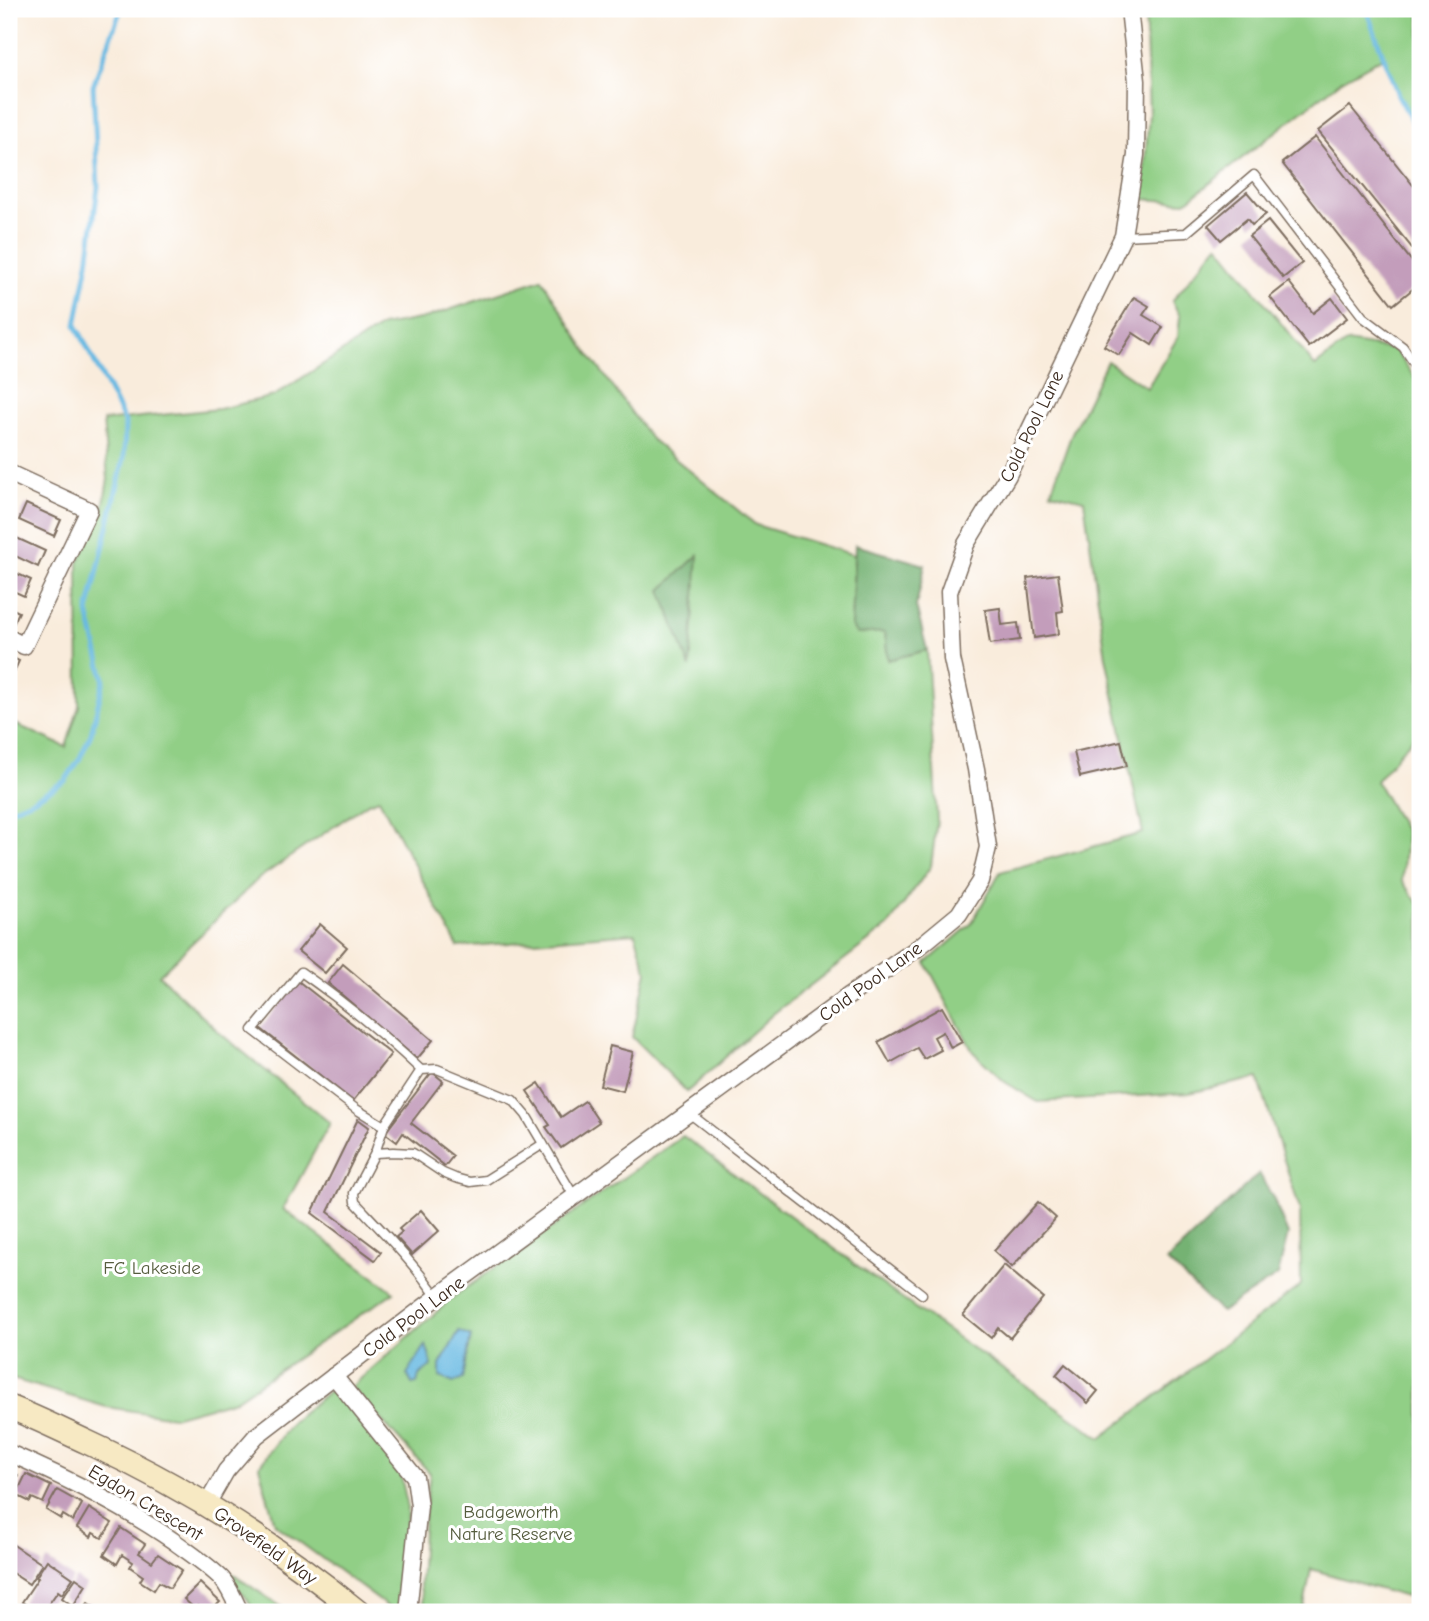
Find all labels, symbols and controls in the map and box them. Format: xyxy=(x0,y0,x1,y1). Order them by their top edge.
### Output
street label: Cold Pool Lane xyxy=(995,367,1068,486)
street label: Cold Pool Lane xyxy=(815,937,926,1026)
park label: FC Lakeside xyxy=(103,1257,201,1279)
street label: Cold Pool Lane xyxy=(358,1271,469,1362)
street label: Egdon Crescent xyxy=(84,1460,207,1546)
park label: Badgeworth Nature Reserve xyxy=(449,1501,573,1545)
street label: Grovefield Way xyxy=(210,1502,322,1590)

